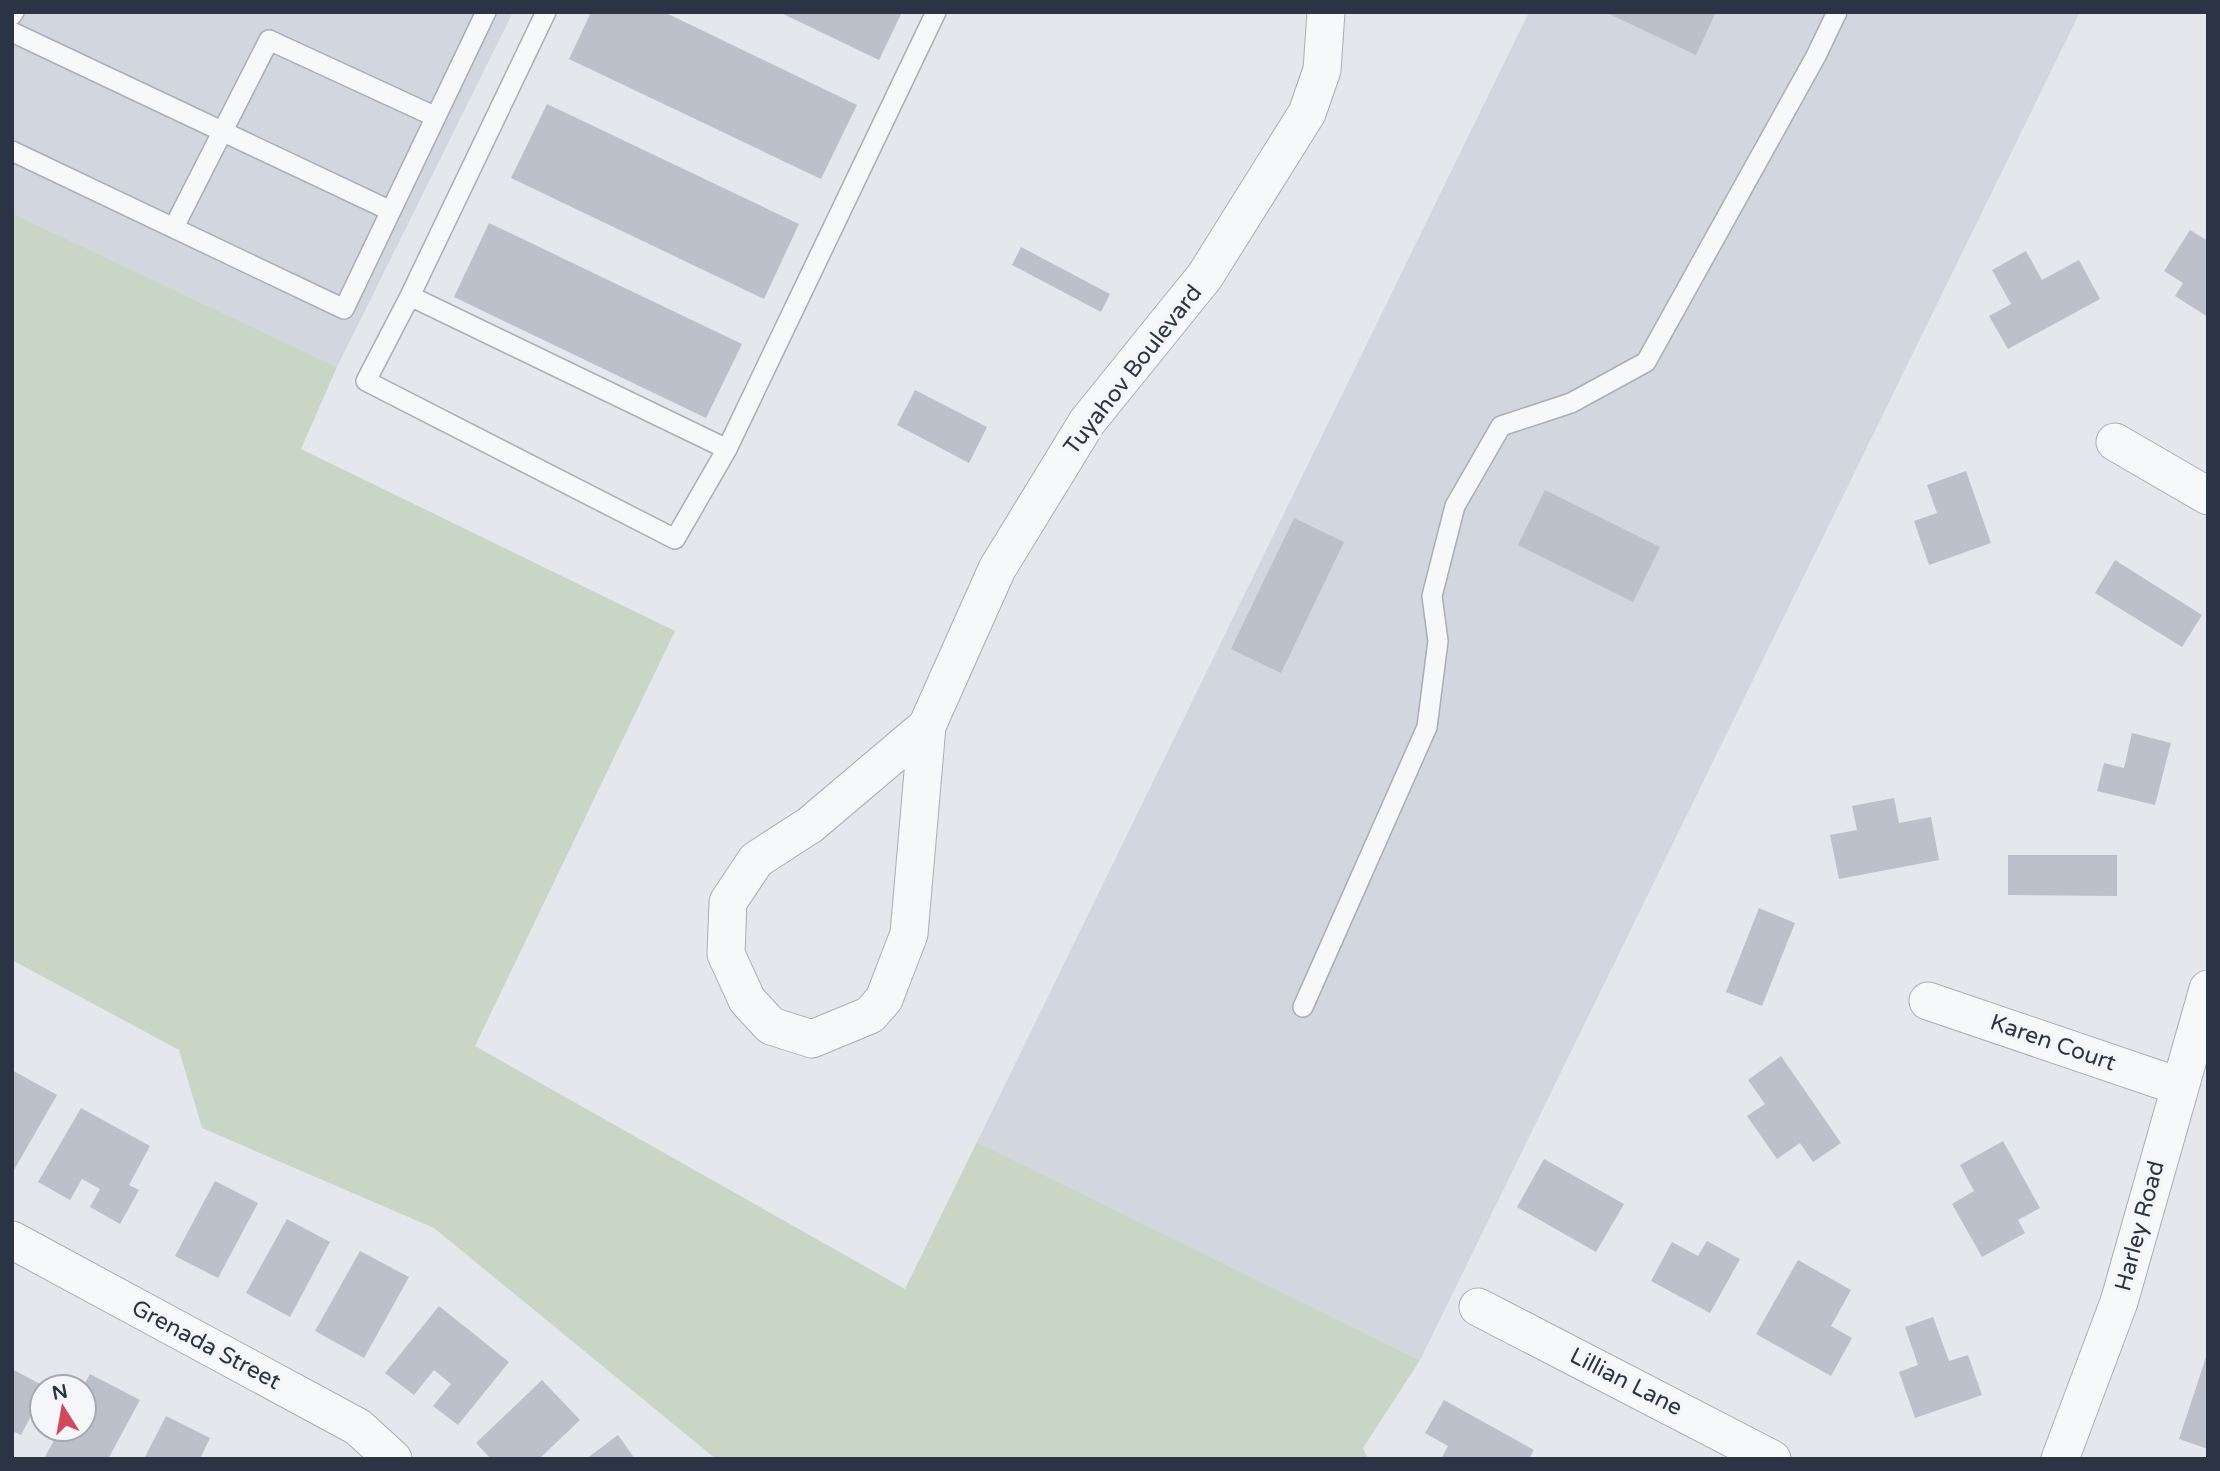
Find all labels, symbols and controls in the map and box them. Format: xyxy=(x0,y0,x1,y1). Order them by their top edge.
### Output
street label: Tuyahov Boulevard xyxy=(1058,279,1208,461)
street label: Karen Court xyxy=(1987,1008,2120,1078)
street label: Harley Road xyxy=(2109,1158,2171,1294)
street label: Grenada Street xyxy=(127,1294,286,1396)
street label: Lillian Lane xyxy=(1565,1342,1687,1422)
north arrow xyxy=(28,1373,98,1443)
text: N xyxy=(50,1380,70,1405)

